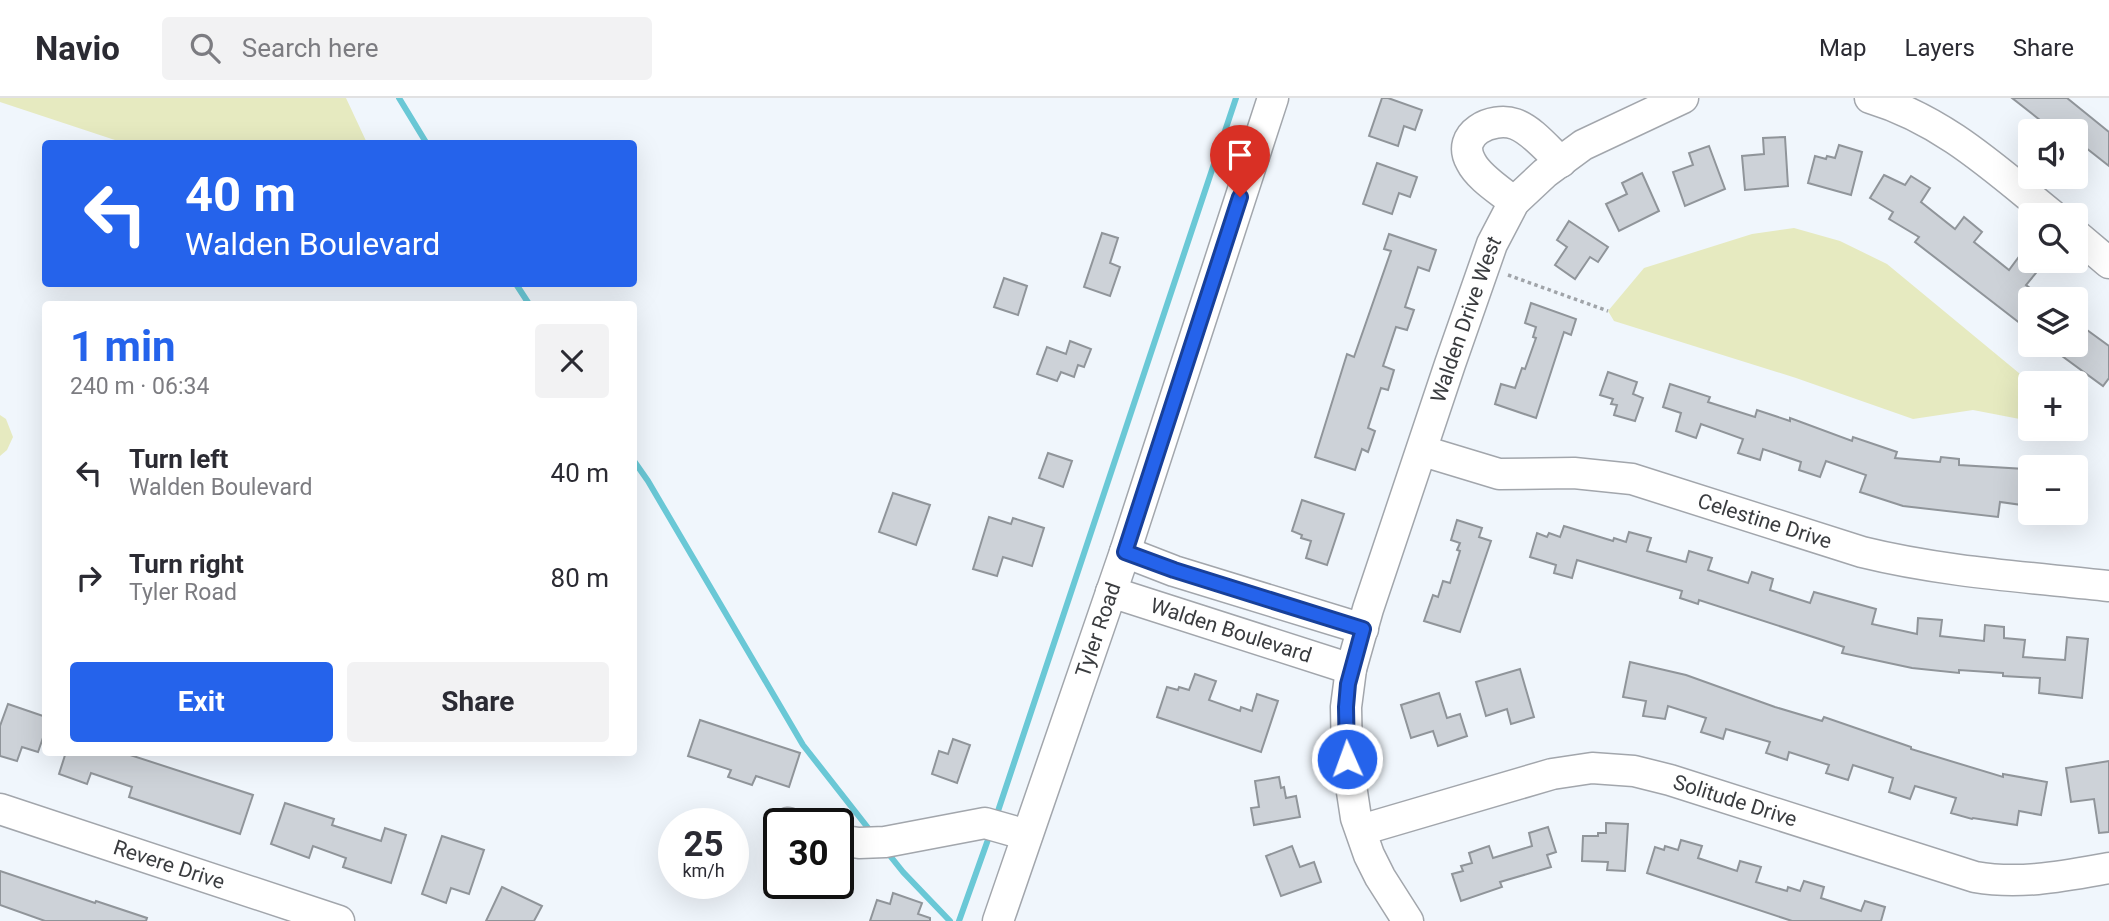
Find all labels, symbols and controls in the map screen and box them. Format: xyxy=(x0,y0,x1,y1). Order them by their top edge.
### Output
search box xyxy=(162,17,652,80)
text: Navio xyxy=(35,29,120,68)
icon: search xyxy=(186,29,224,67)
text: Search here xyxy=(242,33,379,63)
text: Map xyxy=(1819,34,1867,62)
text: Layers xyxy=(1905,34,1975,62)
text: Share xyxy=(2013,34,2074,62)
map controls xyxy=(2018,119,2088,525)
button: sound xyxy=(2018,119,2088,189)
pin xyxy=(1210,125,1270,197)
icon: arrive xyxy=(1221,136,1259,174)
text: 40 m xyxy=(185,166,296,223)
icon: left xyxy=(70,168,161,259)
button: search xyxy=(2018,203,2088,273)
text: Walden Boulevard xyxy=(185,225,440,263)
street label: Walden Drive West xyxy=(1426,232,1506,406)
button: layers xyxy=(2018,287,2088,357)
text: 1 min xyxy=(70,322,176,371)
button: close xyxy=(535,324,609,398)
button: + xyxy=(2018,371,2088,441)
text: 240 m · 06:34 xyxy=(70,373,209,400)
text: Turn left xyxy=(129,444,228,474)
icon: left xyxy=(70,454,108,492)
button: − xyxy=(2018,455,2088,525)
text: 40 m xyxy=(551,458,609,488)
text: Walden Boulevard xyxy=(129,474,313,501)
street label: Celestine Drive xyxy=(1695,489,1835,554)
text: Turn right xyxy=(129,549,244,579)
icon: right xyxy=(70,559,108,597)
text: 80 m xyxy=(551,563,609,593)
text: Tyler Road xyxy=(129,579,237,606)
street label: Tyler Road xyxy=(1071,579,1126,680)
street label: Walden Boulevard xyxy=(1147,593,1314,668)
button: Exit xyxy=(70,662,333,742)
button: Share xyxy=(347,662,609,742)
position arrow xyxy=(1310,722,1384,796)
street label: Solitude Drive xyxy=(1670,770,1800,832)
speed limit sign: 30 xyxy=(763,808,854,899)
text: 25 xyxy=(683,824,724,865)
street label: Revere Drive xyxy=(110,835,228,894)
text: km/h xyxy=(682,860,725,881)

